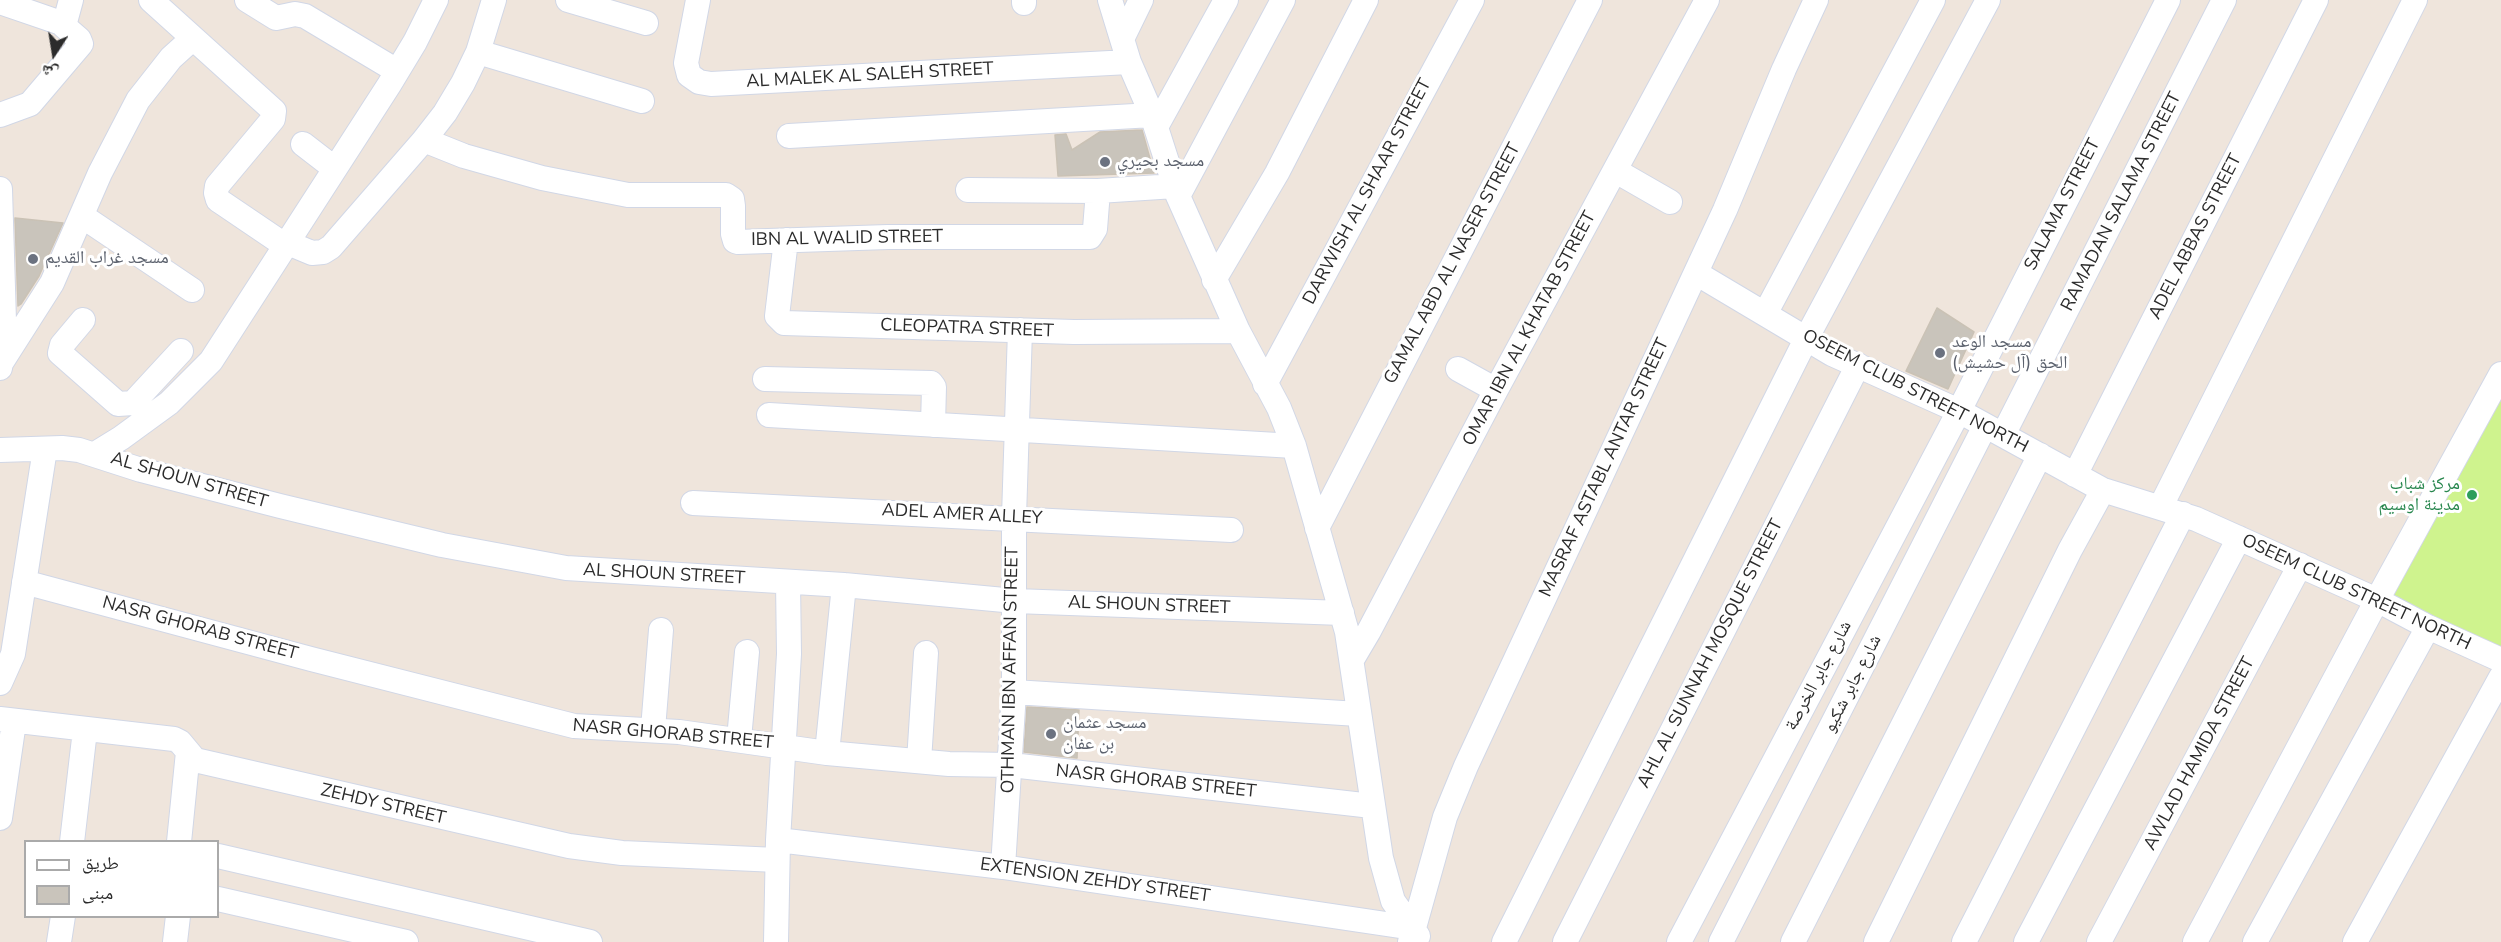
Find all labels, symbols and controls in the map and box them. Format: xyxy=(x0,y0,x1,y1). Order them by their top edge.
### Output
north arrow xyxy=(24,24,84,84)
text: ش xyxy=(40,59,61,84)
street label: AL MALEK AL SALEH STREET xyxy=(746,59,994,93)
street label: DARWISH AL SHAAR STREET xyxy=(1299,76,1437,308)
street label: RAMADAN SALAMA STREET xyxy=(2057,89,2187,315)
street label: SALAMA STREET xyxy=(2020,135,2106,275)
street label: GAMAL ABD AL NASER STREET xyxy=(1380,140,1526,388)
place label: مسجد بحيري xyxy=(1117,151,1204,173)
street label: ADEL ABBAS STREET xyxy=(2145,151,2247,323)
marker: مسجد بحيري xyxy=(1098,155,1112,169)
street label: OMAR IBN AL KHATAB STREET xyxy=(1459,208,1601,450)
street label: IBN AL WALID STREET xyxy=(751,227,943,251)
place label: مسجد غراب القديم xyxy=(45,248,169,270)
marker: مسجد غراب القديم xyxy=(26,252,40,266)
street label: CLEOPATRA STREET xyxy=(880,315,1054,343)
street label: OSEEM CLUB STREET NORTH xyxy=(1799,326,2031,458)
place label: مسجد الوعد الحق (آل حشيش) xyxy=(1952,332,2067,374)
street label: MASRAF ASTABL ANTAR STREET xyxy=(1535,335,1675,601)
marker: مسجد الوعد الحق (آل حشيش) xyxy=(1933,346,1947,360)
street label: AL SHOUN STREET xyxy=(108,448,270,514)
place label: مركز شباب مدينة اوسيم xyxy=(2379,474,2460,516)
marker: مركز شباب مدينة اوسيم xyxy=(2465,488,2479,502)
street label: ADEL AMER ALLEY xyxy=(881,500,1043,530)
street label: AHL AL SUNNAH MOSQUE STREET xyxy=(1634,516,1788,792)
street label: OSEEM CLUB STREET NORTH xyxy=(2238,530,2474,656)
street label: OTHMAN IBN AFFAN STREET xyxy=(998,546,1024,794)
street label: AL SHOUN STREET xyxy=(582,560,746,590)
street label: NASR GHORAB STREET xyxy=(100,592,300,666)
street label: AL SHOUN STREET xyxy=(1067,592,1231,620)
street label: شارع جابر الخرصة xyxy=(1781,617,1857,735)
street label: شارع جابر شكيو xyxy=(1819,632,1887,736)
street label: AWLAD HAMIDA STREET xyxy=(2140,654,2260,854)
place label: مسجد عثمان بن عفان xyxy=(1063,713,1146,756)
street label: NASR GHORAB STREET xyxy=(572,715,774,755)
marker: مسجد عثمان بن عفان xyxy=(1044,727,1058,741)
street label: NASR GHORAB STREET xyxy=(1055,761,1257,803)
street label: ZEHDY STREET xyxy=(318,780,448,830)
legend xyxy=(24,840,219,918)
text: طريق xyxy=(82,851,119,875)
street label: EXTENSION ZEHDY STREET xyxy=(979,854,1211,908)
text: مبنى xyxy=(82,881,113,905)

